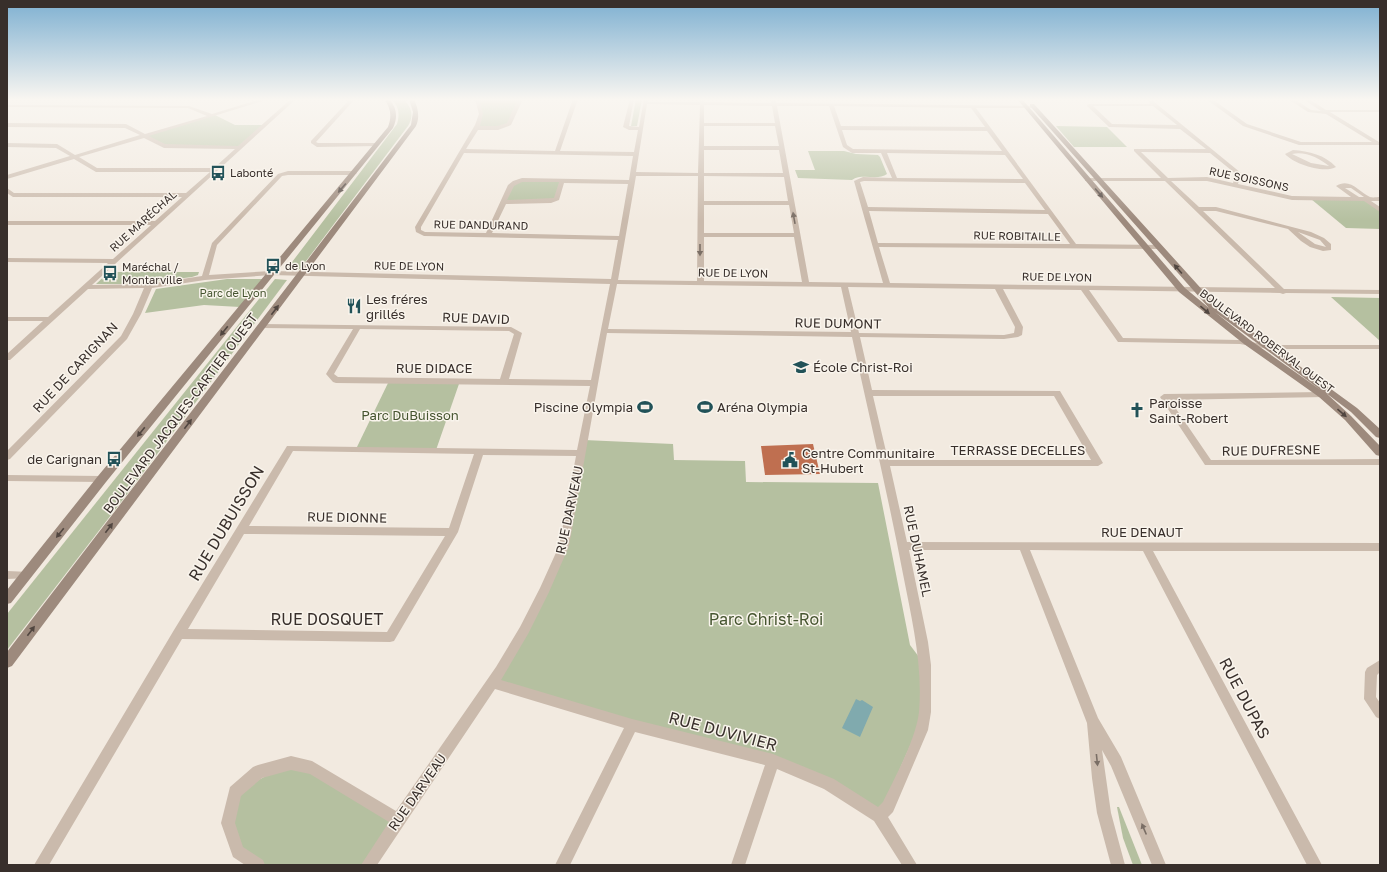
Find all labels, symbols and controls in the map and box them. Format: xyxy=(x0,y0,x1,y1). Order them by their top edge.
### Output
bus stop icon: Labonté xyxy=(209,164,227,182)
street label: RUE SOISSONS xyxy=(1208,164,1290,193)
place label: Labonté xyxy=(230,166,273,179)
one-way arrow xyxy=(338,182,346,193)
street label: RUE MARÉCHAL xyxy=(107,187,179,254)
one-way arrow xyxy=(1094,188,1103,198)
one-way arrow xyxy=(791,212,797,225)
street label: RUE DANDURAND xyxy=(434,217,529,232)
street label: RUE ROBITAILLE xyxy=(973,228,1061,243)
one-way arrow xyxy=(697,244,703,257)
bus stop icon: de Lyon xyxy=(264,257,282,275)
street label: RUE DE LYON xyxy=(374,258,444,273)
place label: de Lyon xyxy=(285,259,326,272)
place label: Maréchal / Montarville xyxy=(122,260,182,286)
bus stop icon: Maréchal / Montarville xyxy=(101,264,119,282)
one-way arrow xyxy=(1173,264,1182,274)
street label: RUE DE LYON xyxy=(698,265,768,280)
street label: RUE DE LYON xyxy=(1022,269,1092,284)
park label: Parc de Lyon xyxy=(200,286,266,299)
street label: BOULEVARD ROBERVAL OUEST xyxy=(1198,286,1337,395)
place label: Les fréres grillés xyxy=(366,291,428,322)
restaurant icon: Les fréres grillés xyxy=(345,297,363,315)
one-way arrow xyxy=(271,304,279,315)
one-way arrow xyxy=(1200,305,1210,314)
street label: RUE DAVID xyxy=(442,309,510,327)
street label: BOULEVARD JACQUES-CARTIER OUEST xyxy=(99,310,261,516)
street label: RUE DUMONT xyxy=(795,314,881,332)
street label: RUE DE CARIGNAN xyxy=(29,319,121,415)
one-way arrow xyxy=(219,326,228,337)
school or university icon: École Christ-Roi xyxy=(792,358,810,376)
place label: École Christ-Roi xyxy=(813,359,913,375)
street label: RUE DIDACE xyxy=(396,360,472,376)
place label: Paroisse Saint-Robert xyxy=(1149,395,1228,426)
sports icon: Piscine Olympia xyxy=(636,398,654,416)
sports icon: Aréna Olympia xyxy=(696,398,714,416)
place label: Piscine Olympia xyxy=(534,399,633,415)
place label: Aréna Olympia xyxy=(717,399,808,415)
church icon: Paroisse Saint-Robert xyxy=(1128,401,1146,419)
park label: Parc DuBuisson xyxy=(361,407,459,423)
one-way arrow xyxy=(1337,409,1348,418)
one-way arrow xyxy=(184,419,192,430)
one-way arrow xyxy=(137,426,146,437)
street label: RUE DUFRESNE xyxy=(1222,441,1321,459)
street label: TERRASSE DECELLES xyxy=(951,442,1085,458)
place label: Centre Communitaire St-Hubert xyxy=(802,445,935,476)
bus stop icon: de Carignan xyxy=(105,450,123,468)
place label: de Carignan xyxy=(27,451,102,467)
public building icon: Centre Communitaire St-Hubert xyxy=(781,451,799,469)
street label: RUE DUBUISSON xyxy=(184,462,268,584)
street label: RUE DARVEAU xyxy=(552,464,586,556)
street label: RUE DUHAMEL xyxy=(900,504,936,599)
street label: RUE DIONNE xyxy=(307,508,387,526)
one-way arrow xyxy=(105,522,113,533)
street label: RUE DENAUT xyxy=(1101,524,1183,540)
one-way arrow xyxy=(55,527,64,538)
street label: RUE DOSQUET xyxy=(271,609,383,629)
park label: Parc Christ-Roi xyxy=(709,609,823,629)
one-way arrow xyxy=(26,626,35,637)
street label: RUE DUPAS xyxy=(1215,654,1275,742)
street label: RUE DUVIVIER xyxy=(667,707,779,755)
street label: RUE DARVEAU xyxy=(385,751,449,833)
one-way arrow xyxy=(1093,754,1100,766)
one-way arrow xyxy=(1141,823,1147,835)

